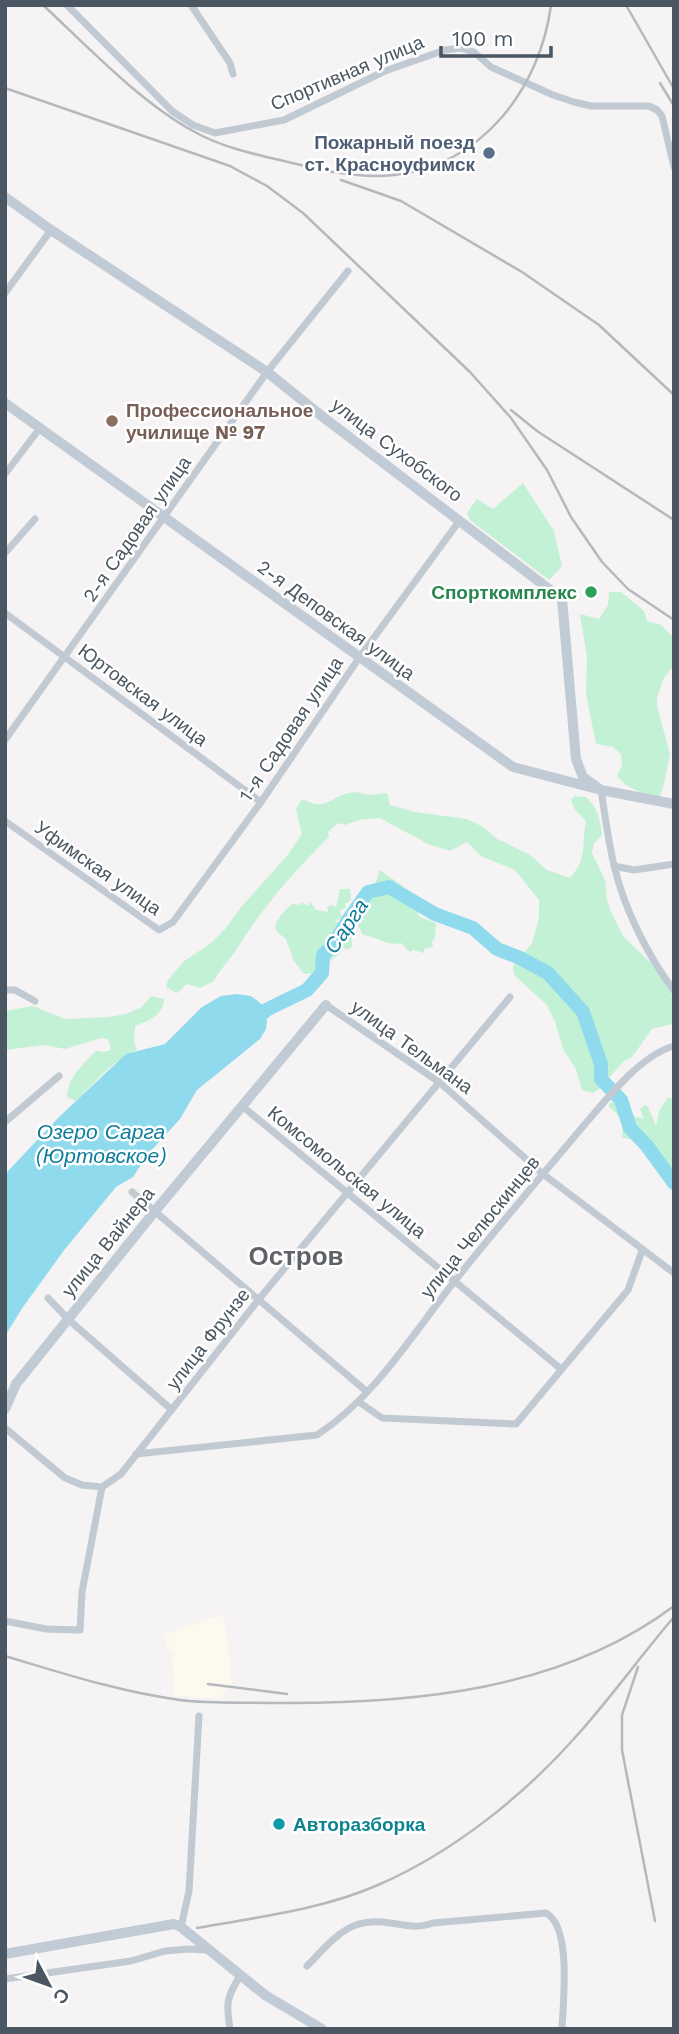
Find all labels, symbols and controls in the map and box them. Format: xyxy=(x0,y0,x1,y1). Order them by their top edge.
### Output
scale bar xyxy=(441,14,551,58)
text: 100 m xyxy=(452,26,514,51)
street label: Спортивная улица xyxy=(267,30,427,116)
place label: Пожарный поезд ст. Красноуфимск xyxy=(305,131,475,176)
marker: Пожарный поезд ст. Красноуфимск xyxy=(481,145,497,161)
street label: улица Сухобского xyxy=(327,393,467,507)
place label: Профессиональное училище № 97 xyxy=(126,399,313,444)
marker: Профессиональное училище № 97 xyxy=(104,413,120,429)
street label: 2-я Садовая улица xyxy=(78,451,196,606)
street label: 2-я Деповская улица xyxy=(253,555,420,685)
place label: Спорткомплекс xyxy=(431,581,577,604)
marker: Спорткомплекс xyxy=(583,584,599,600)
street label: Юртовская улица xyxy=(74,639,213,751)
street label: 1-я Садовая улица xyxy=(234,652,348,806)
street label: Уфимская улица xyxy=(30,816,166,920)
water label: Сарга xyxy=(319,894,373,958)
street label: улица Тельмана xyxy=(347,995,478,1099)
street label: Комсомольская улица xyxy=(263,1101,431,1243)
water label: Озеро Сарга (Юртовское) xyxy=(36,1119,166,1168)
street label: улица Челюскинцев xyxy=(415,1151,545,1303)
street label: улица Вайнера xyxy=(57,1182,160,1302)
district label: Остров xyxy=(248,1241,344,1271)
street label: улица Фрунзе xyxy=(161,1284,255,1394)
place label: Авторазборка xyxy=(293,1813,426,1836)
marker: Авторазборка xyxy=(271,1816,287,1832)
north arrow xyxy=(14,1950,84,2020)
text: С xyxy=(48,1983,75,2009)

